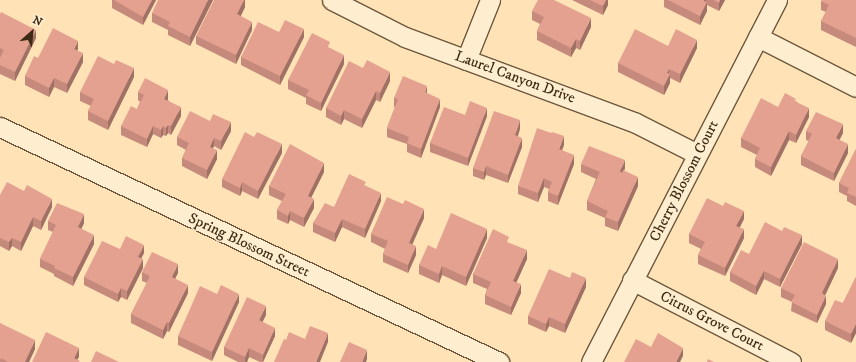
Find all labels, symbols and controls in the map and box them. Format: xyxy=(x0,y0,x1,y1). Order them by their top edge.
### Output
north arrow xyxy=(12,12,52,52)
text: N xyxy=(30,13,45,30)
street label: Laurel Canyon Drive xyxy=(452,47,578,107)
street label: Cherry Blossom Court xyxy=(646,117,722,245)
street label: Spring Blossom Street xyxy=(186,209,312,281)
street label: Citrus Grove Court xyxy=(657,287,767,355)

